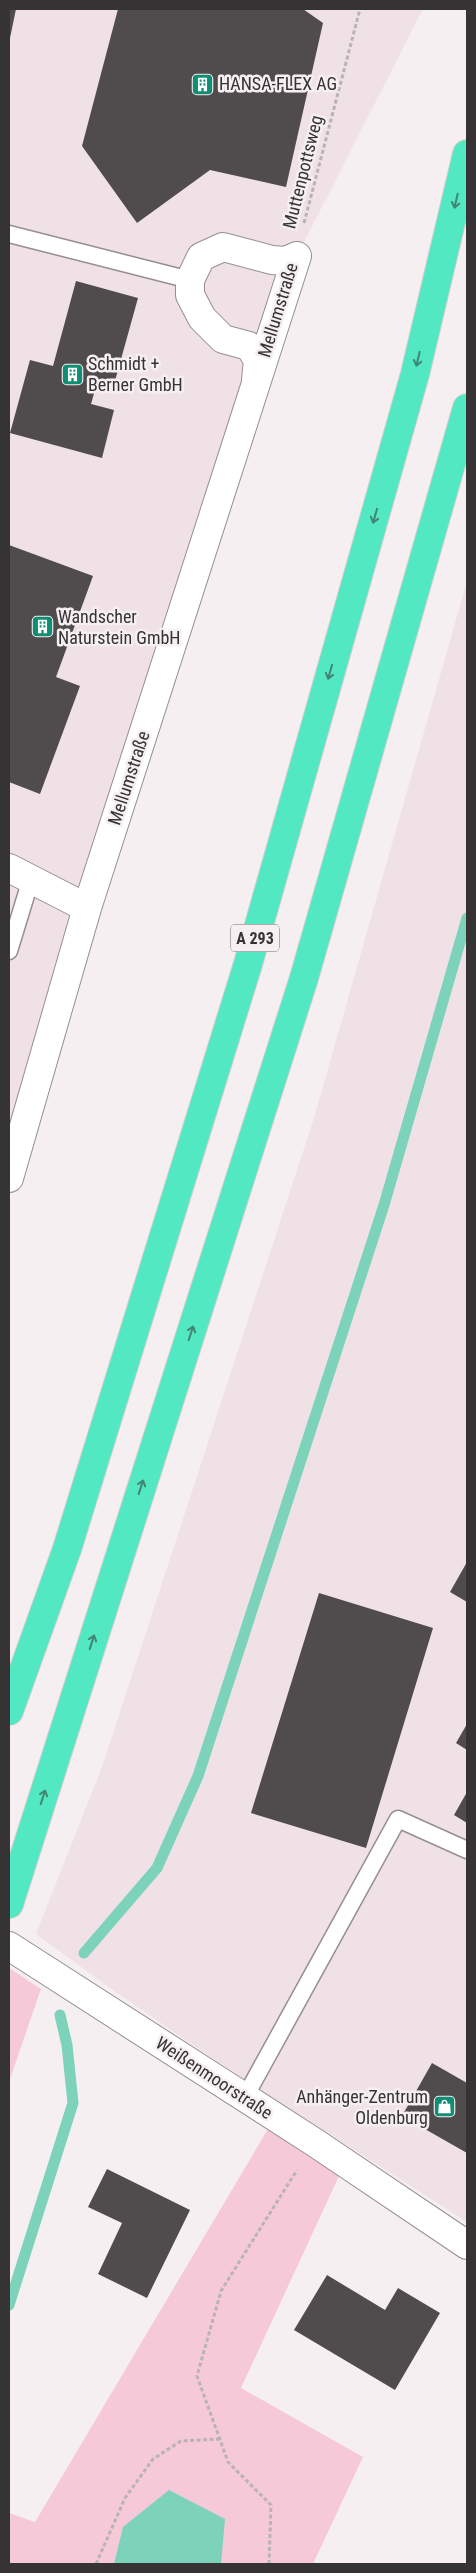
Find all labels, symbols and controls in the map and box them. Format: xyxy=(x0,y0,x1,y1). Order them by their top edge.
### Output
building icon: HANSA-FLEX AG xyxy=(191,72,215,96)
place label: HANSA-FLEX AG xyxy=(219,73,337,94)
street label: Muttenpottsweg xyxy=(278,113,327,231)
one-way arrow xyxy=(451,193,460,209)
street label: Mellumstraße xyxy=(253,260,302,360)
one-way arrow xyxy=(413,351,422,367)
place label: Schmidt + Berner GmbH xyxy=(88,353,183,395)
building icon: Schmidt + Berner GmbH xyxy=(60,362,84,386)
one-way arrow xyxy=(369,507,379,523)
place label: Wandscher Naturstein GmbH xyxy=(58,606,180,648)
building icon: Wandscher Naturstein GmbH xyxy=(30,615,54,639)
one-way arrow xyxy=(325,664,335,680)
street label: Mellumstraße xyxy=(103,728,154,828)
road number: A 293 xyxy=(231,924,279,951)
one-way arrow xyxy=(186,1325,196,1341)
one-way arrow xyxy=(137,1480,147,1496)
one-way arrow xyxy=(88,1635,97,1651)
one-way arrow xyxy=(38,1789,48,1805)
street label: Weißenmoorstraße xyxy=(152,2032,277,2123)
place label: Anhänger-Zentrum Oldenburg xyxy=(296,2086,428,2128)
shop icon: Anhänger-Zentrum Oldenburg xyxy=(432,2095,456,2119)

